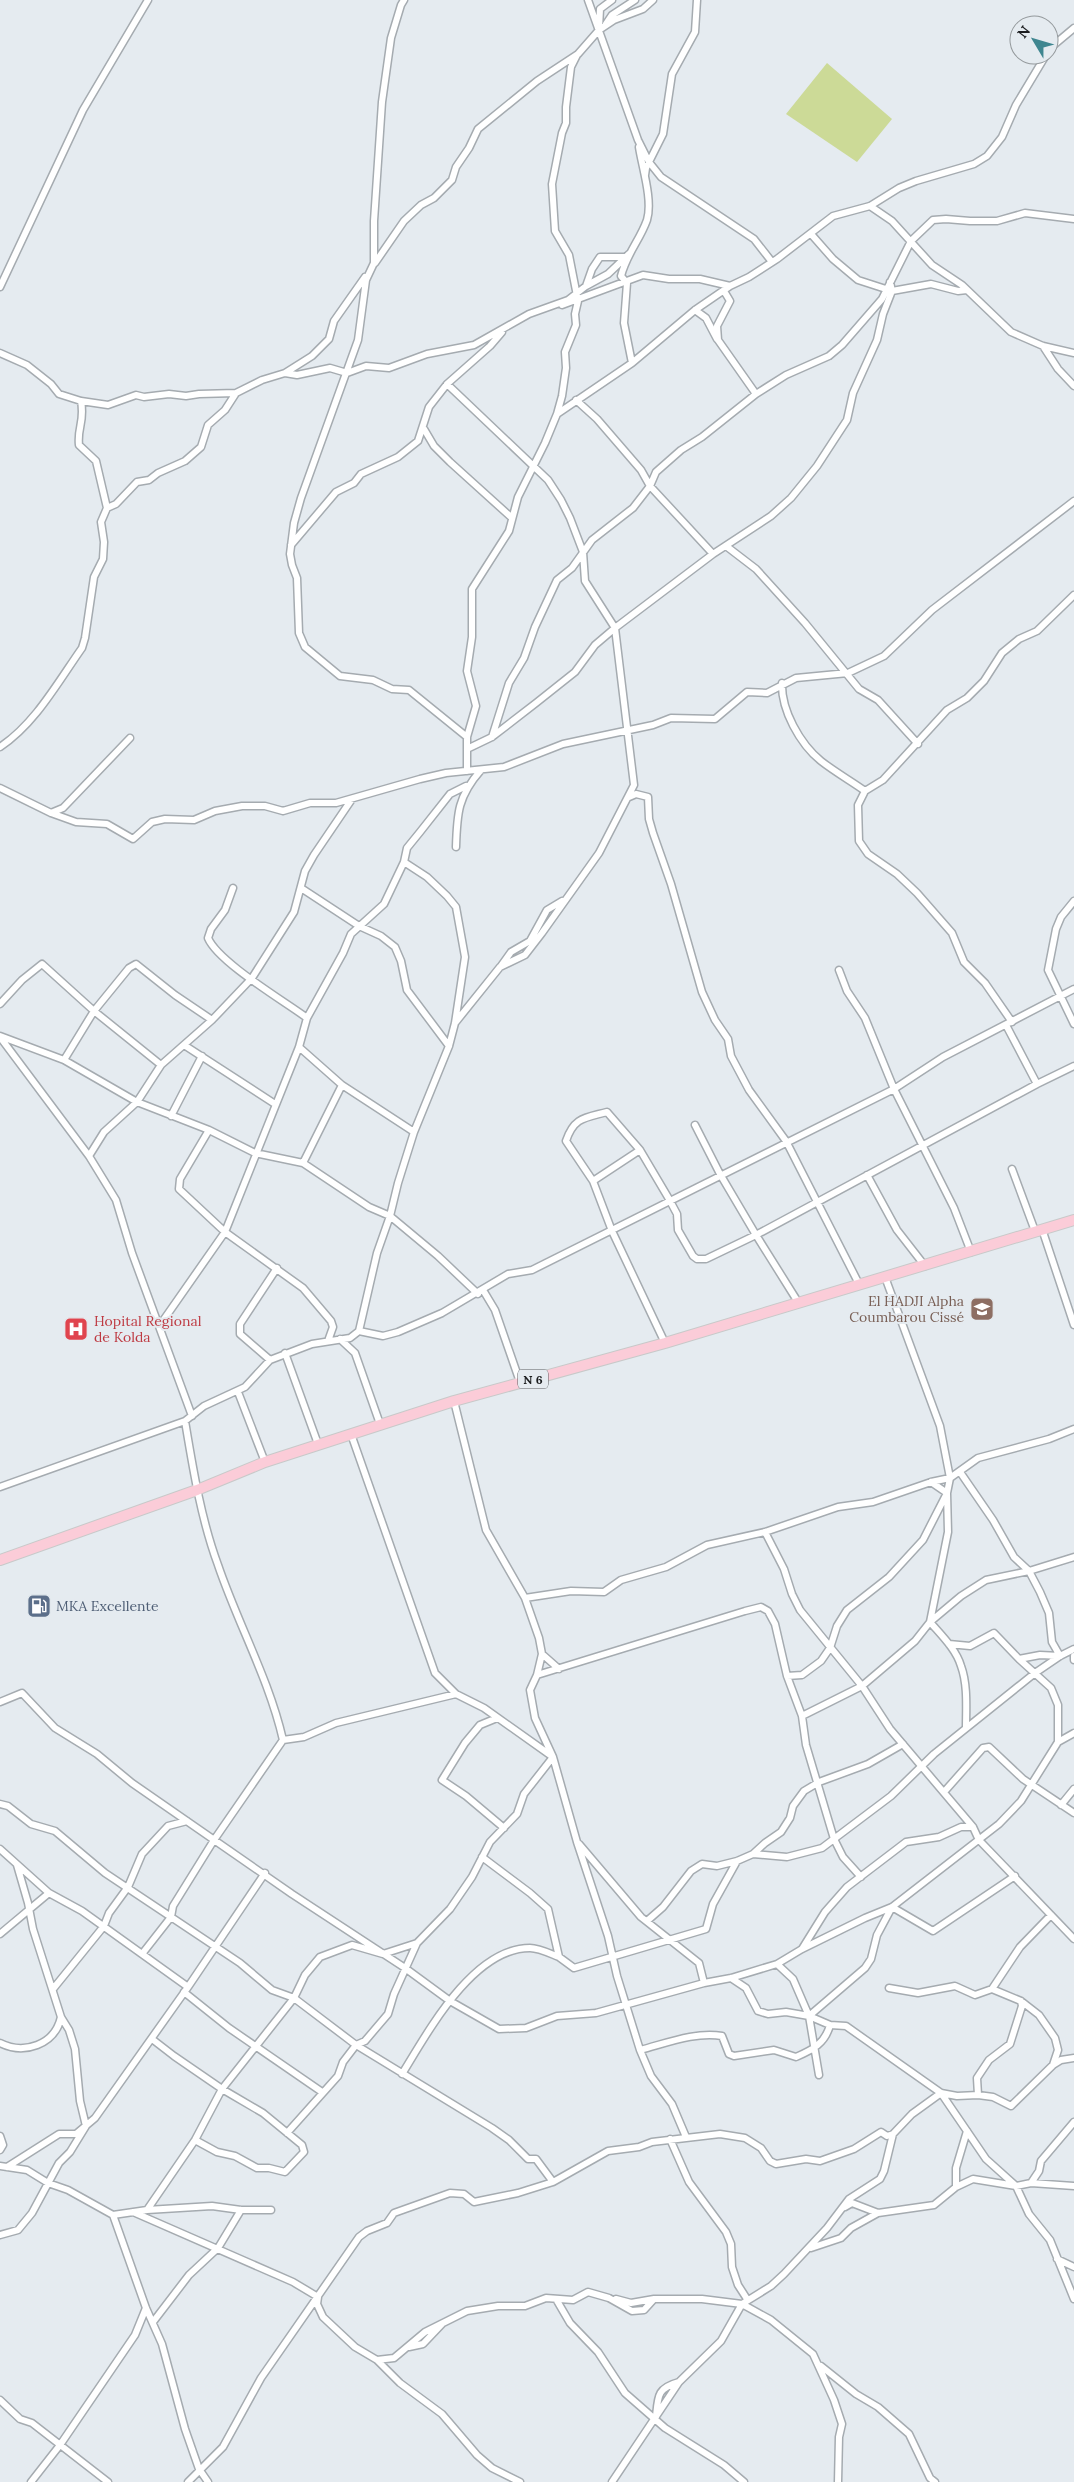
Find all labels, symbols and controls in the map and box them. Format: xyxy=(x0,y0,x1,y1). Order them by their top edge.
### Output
north arrow xyxy=(1009,15,1059,65)
text: N xyxy=(1013,22,1034,42)
place label: El HADJI Alpha Coumbarou Cissé xyxy=(849,1292,964,1326)
school or university icon: El HADJI Alpha Coumbarou Cissé xyxy=(969,1296,995,1322)
place label: Hopital Regional de Kolda xyxy=(94,1312,202,1346)
hospital icon: Hopital Regional de Kolda xyxy=(63,1316,89,1342)
road number: N 6 xyxy=(518,1370,548,1388)
fuel station icon: MKA Excellente xyxy=(26,1593,52,1619)
place label: MKA Excellente xyxy=(56,1597,159,1615)

